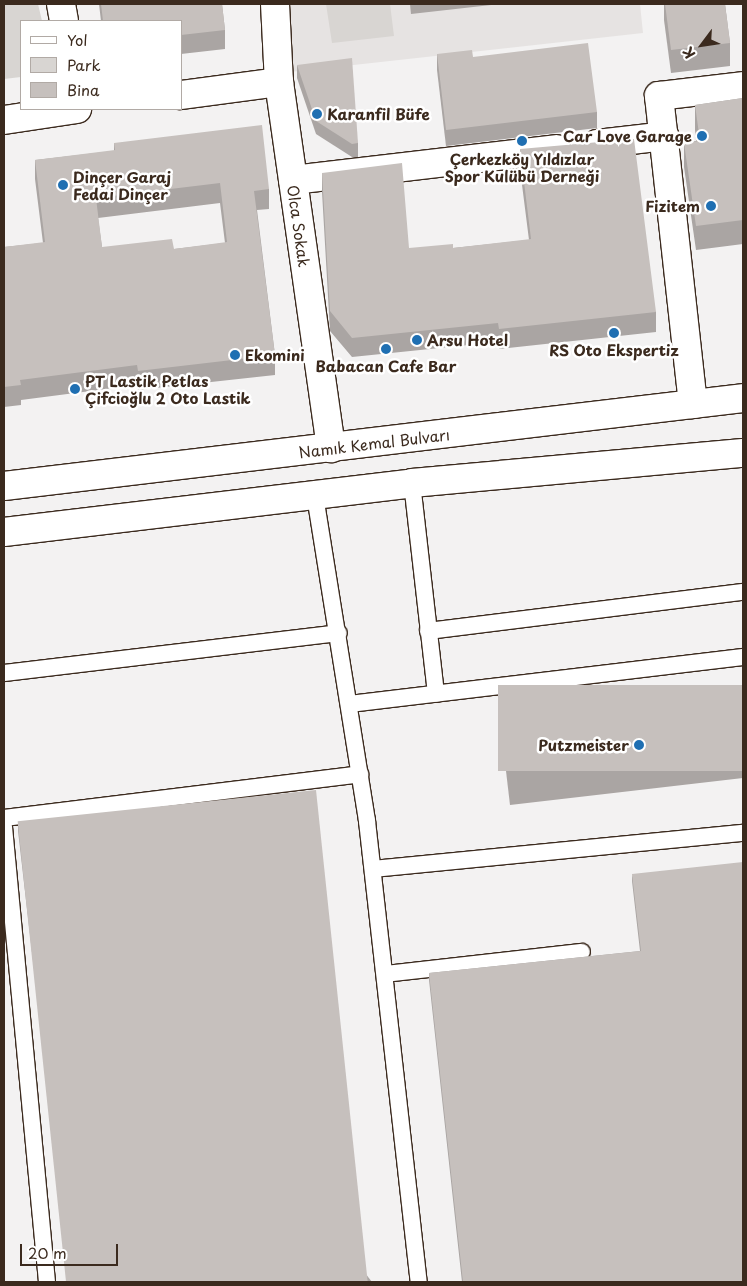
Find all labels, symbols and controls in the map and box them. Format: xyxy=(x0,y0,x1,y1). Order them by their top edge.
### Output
legend xyxy=(20,20,182,110)
north arrow xyxy=(677,20,727,70)
text: Yol xyxy=(67,28,88,51)
text: K xyxy=(677,43,700,63)
text: Park xyxy=(67,53,101,76)
text: Bina xyxy=(67,78,99,101)
place label: Karanfil Büfe xyxy=(327,105,431,123)
marker: Karanfil Büfe xyxy=(311,108,323,120)
place label: Car Love Garage xyxy=(563,127,692,145)
marker: Car Love Garage xyxy=(696,130,708,142)
marker: Çerkezköy Yıldızlar Spor Kulübü Derneği xyxy=(516,135,528,147)
place label: Çerkezköy Yıldızlar Spor Kulübü Derneği xyxy=(443,149,601,184)
place label: Dinçer Garaj Fedai Dinçer xyxy=(73,167,172,202)
marker: Dinçer Garaj Fedai Dinçer xyxy=(57,179,69,191)
street label: Olca Sokak xyxy=(284,184,314,268)
place label: Fizitem xyxy=(645,197,700,215)
marker: Fizitem xyxy=(704,199,718,213)
marker: RS Oto Ekspertiz xyxy=(608,327,620,339)
place label: Arsu Hotel xyxy=(427,331,508,349)
marker: Arsu Hotel xyxy=(411,334,423,346)
place label: RS Oto Ekspertiz xyxy=(549,341,679,359)
marker: Babacan Cafe Bar xyxy=(380,343,392,355)
place label: Ekomini xyxy=(245,346,304,364)
marker: Ekomini xyxy=(229,349,241,361)
place label: Babacan Cafe Bar xyxy=(315,357,457,375)
place label: PT Lastik Petlas Çifcioğlu 2 Oto Lastik xyxy=(85,371,253,406)
marker: PT Lastik Petlas Çifcioğlu 2 Oto Lastik xyxy=(69,383,81,395)
street label: Namık Kemal Bulvarı xyxy=(296,425,452,461)
place label: Putzmeister xyxy=(538,736,629,754)
marker: Putzmeister xyxy=(633,739,645,751)
scale bar xyxy=(22,1234,120,1266)
text: 20 m xyxy=(28,1241,67,1264)

